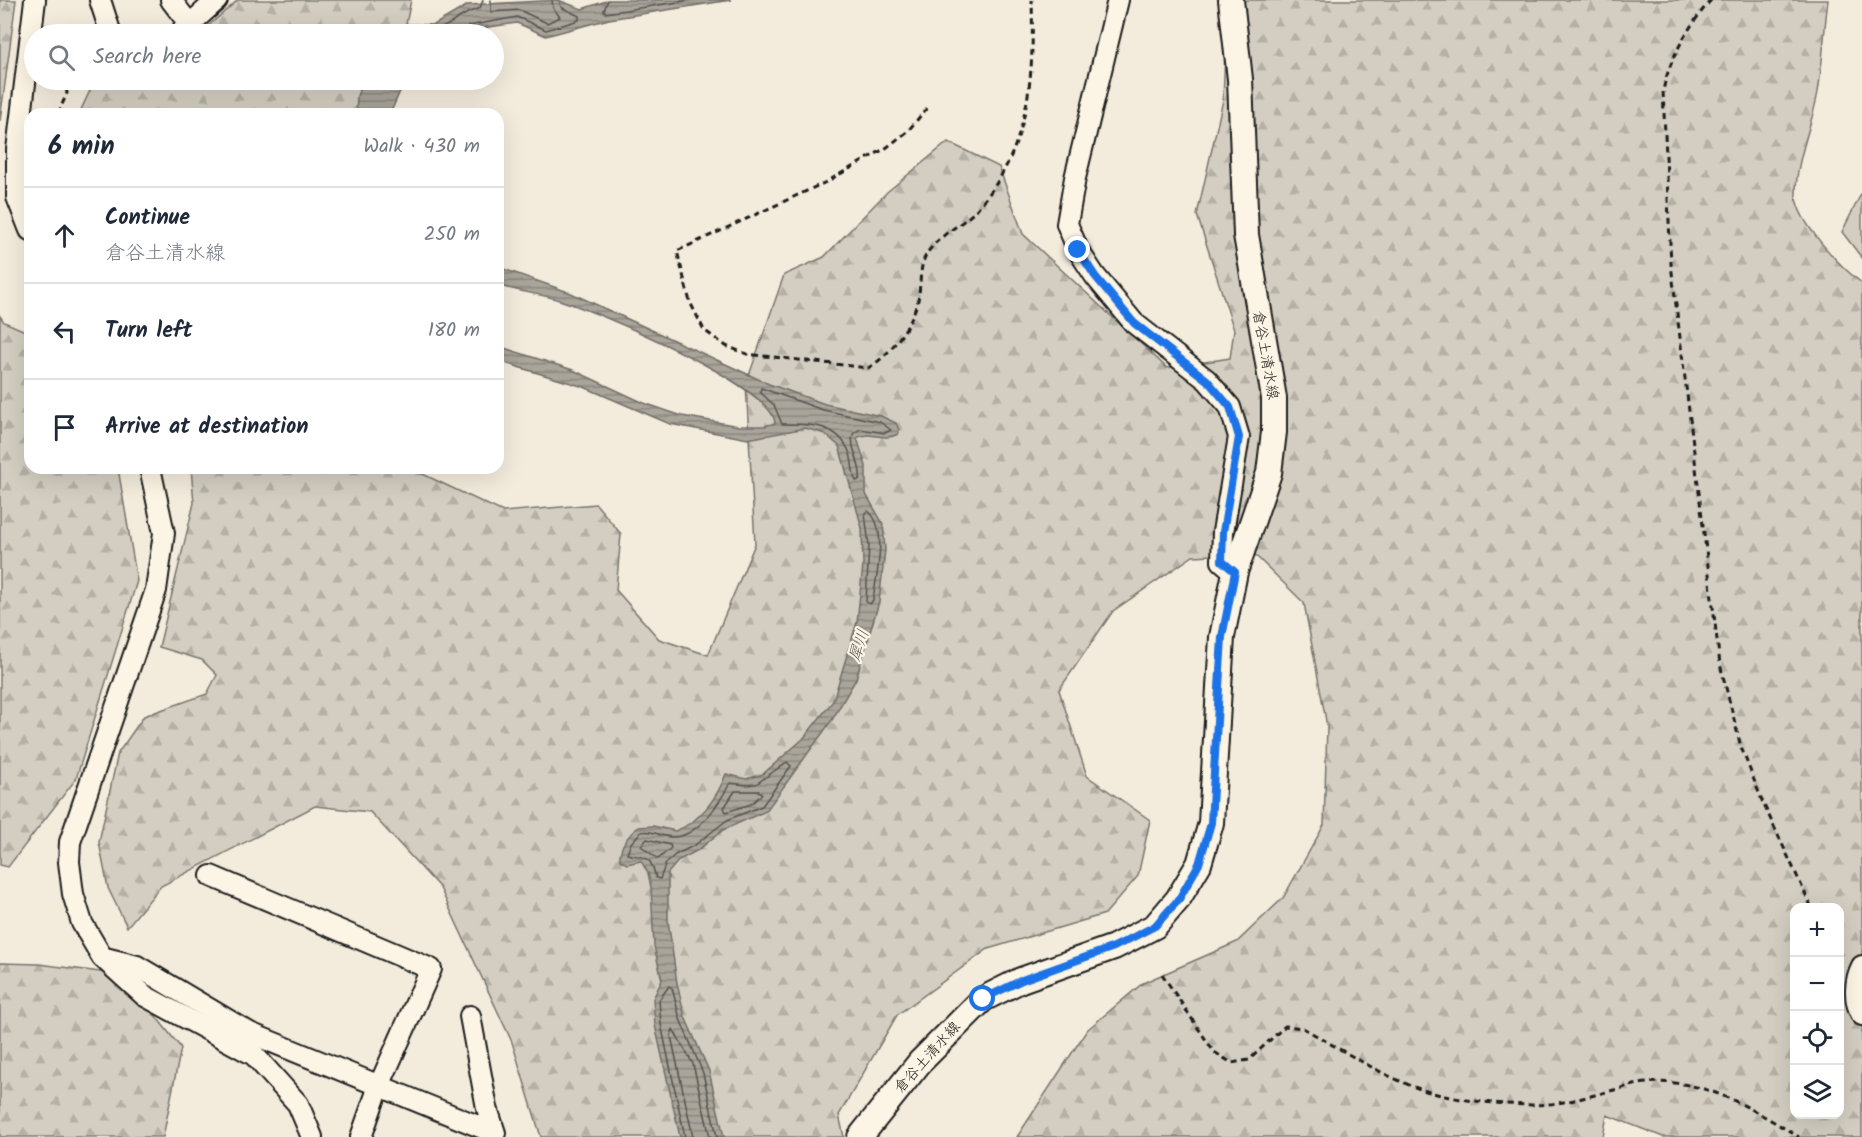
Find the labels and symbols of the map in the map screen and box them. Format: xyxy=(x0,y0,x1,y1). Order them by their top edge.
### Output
route end xyxy=(1064,236,1090,262)
street label: 倉谷土清水線 xyxy=(1245,309,1285,402)
water label: 犀川 xyxy=(843,626,876,665)
route start xyxy=(969,985,995,1011)
street label: 倉谷土清水線 xyxy=(889,1016,967,1099)

